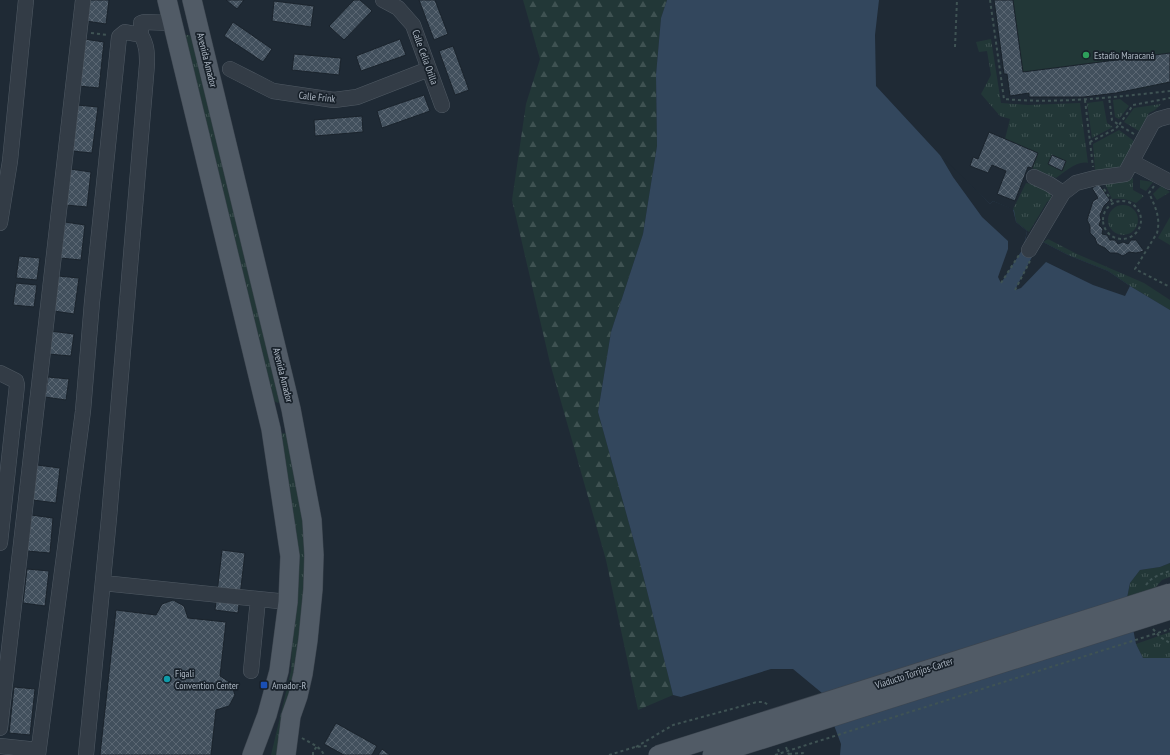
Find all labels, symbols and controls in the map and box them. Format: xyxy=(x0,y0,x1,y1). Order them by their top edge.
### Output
street label: Calle Celia Orilla xyxy=(409,28,441,86)
street label: Avenida Amador xyxy=(194,31,220,89)
place label: Estadio Maracaná xyxy=(1094,49,1154,62)
marker: Estadio Maracaná xyxy=(1081,50,1091,60)
street label: Calle Frink xyxy=(298,89,336,105)
street label: Avenida Amador xyxy=(270,346,296,404)
street label: Viaducto Torrijos-Carter xyxy=(873,654,955,692)
place label: Figali Convention Center xyxy=(175,667,239,692)
marker: Figali Convention Center xyxy=(162,674,172,684)
place label: Amador-R xyxy=(272,679,307,692)
marker: Amador-R xyxy=(259,680,269,690)

